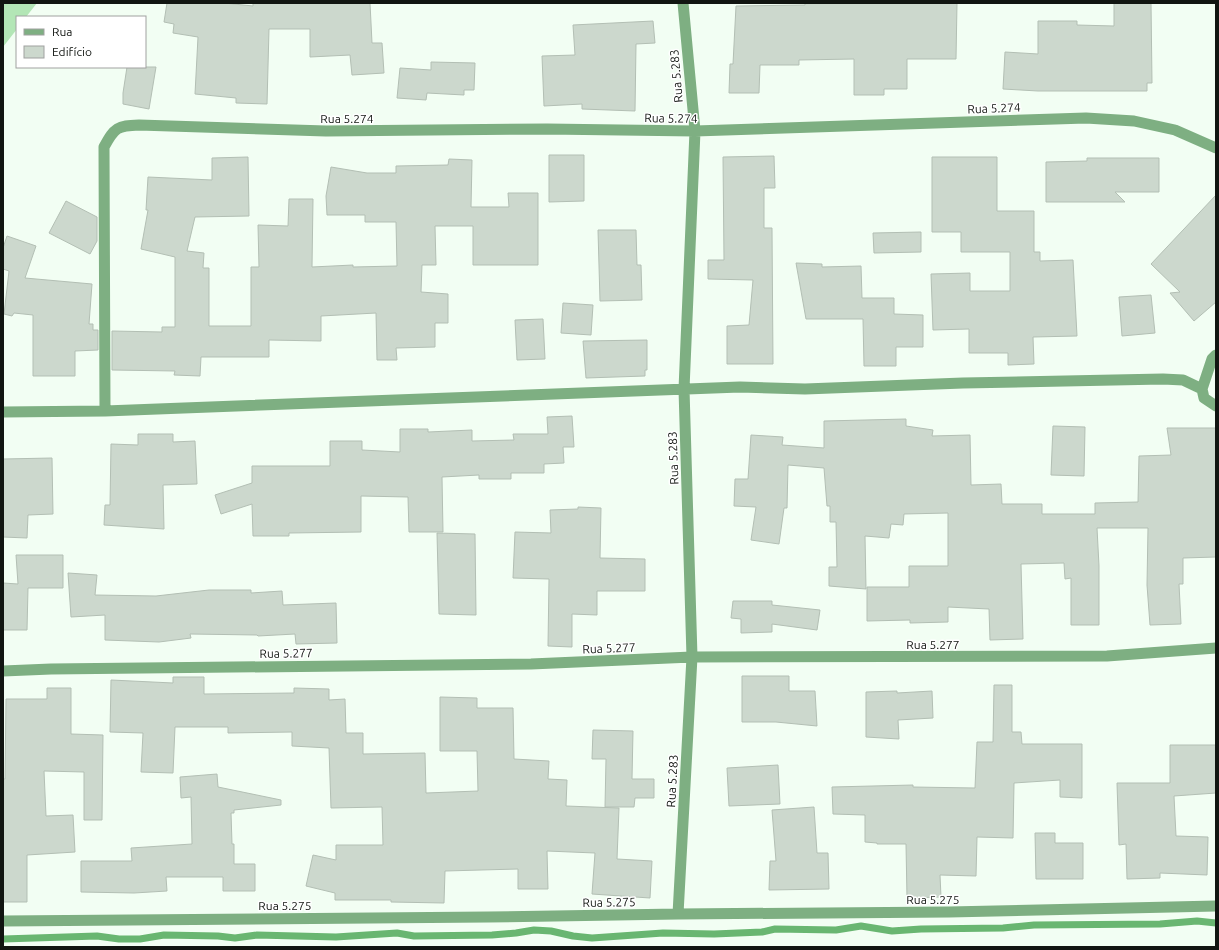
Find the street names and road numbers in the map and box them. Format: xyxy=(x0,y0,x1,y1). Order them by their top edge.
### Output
street label: Rua 5.283 xyxy=(667,49,685,103)
street label: Rua 5.274 xyxy=(967,101,1021,115)
street label: Rua 5.274 xyxy=(644,111,698,125)
street label: Rua 5.274 xyxy=(320,112,374,125)
street label: Rua 5.283 xyxy=(666,431,680,485)
street label: Rua 5.277 xyxy=(906,638,960,651)
street label: Rua 5.277 xyxy=(582,641,636,655)
street label: Rua 5.277 xyxy=(259,646,313,660)
street label: Rua 5.283 xyxy=(664,754,680,808)
street label: Rua 5.275 xyxy=(906,893,960,906)
street label: Rua 5.275 xyxy=(582,895,636,909)
street label: Rua 5.275 xyxy=(258,899,312,912)

